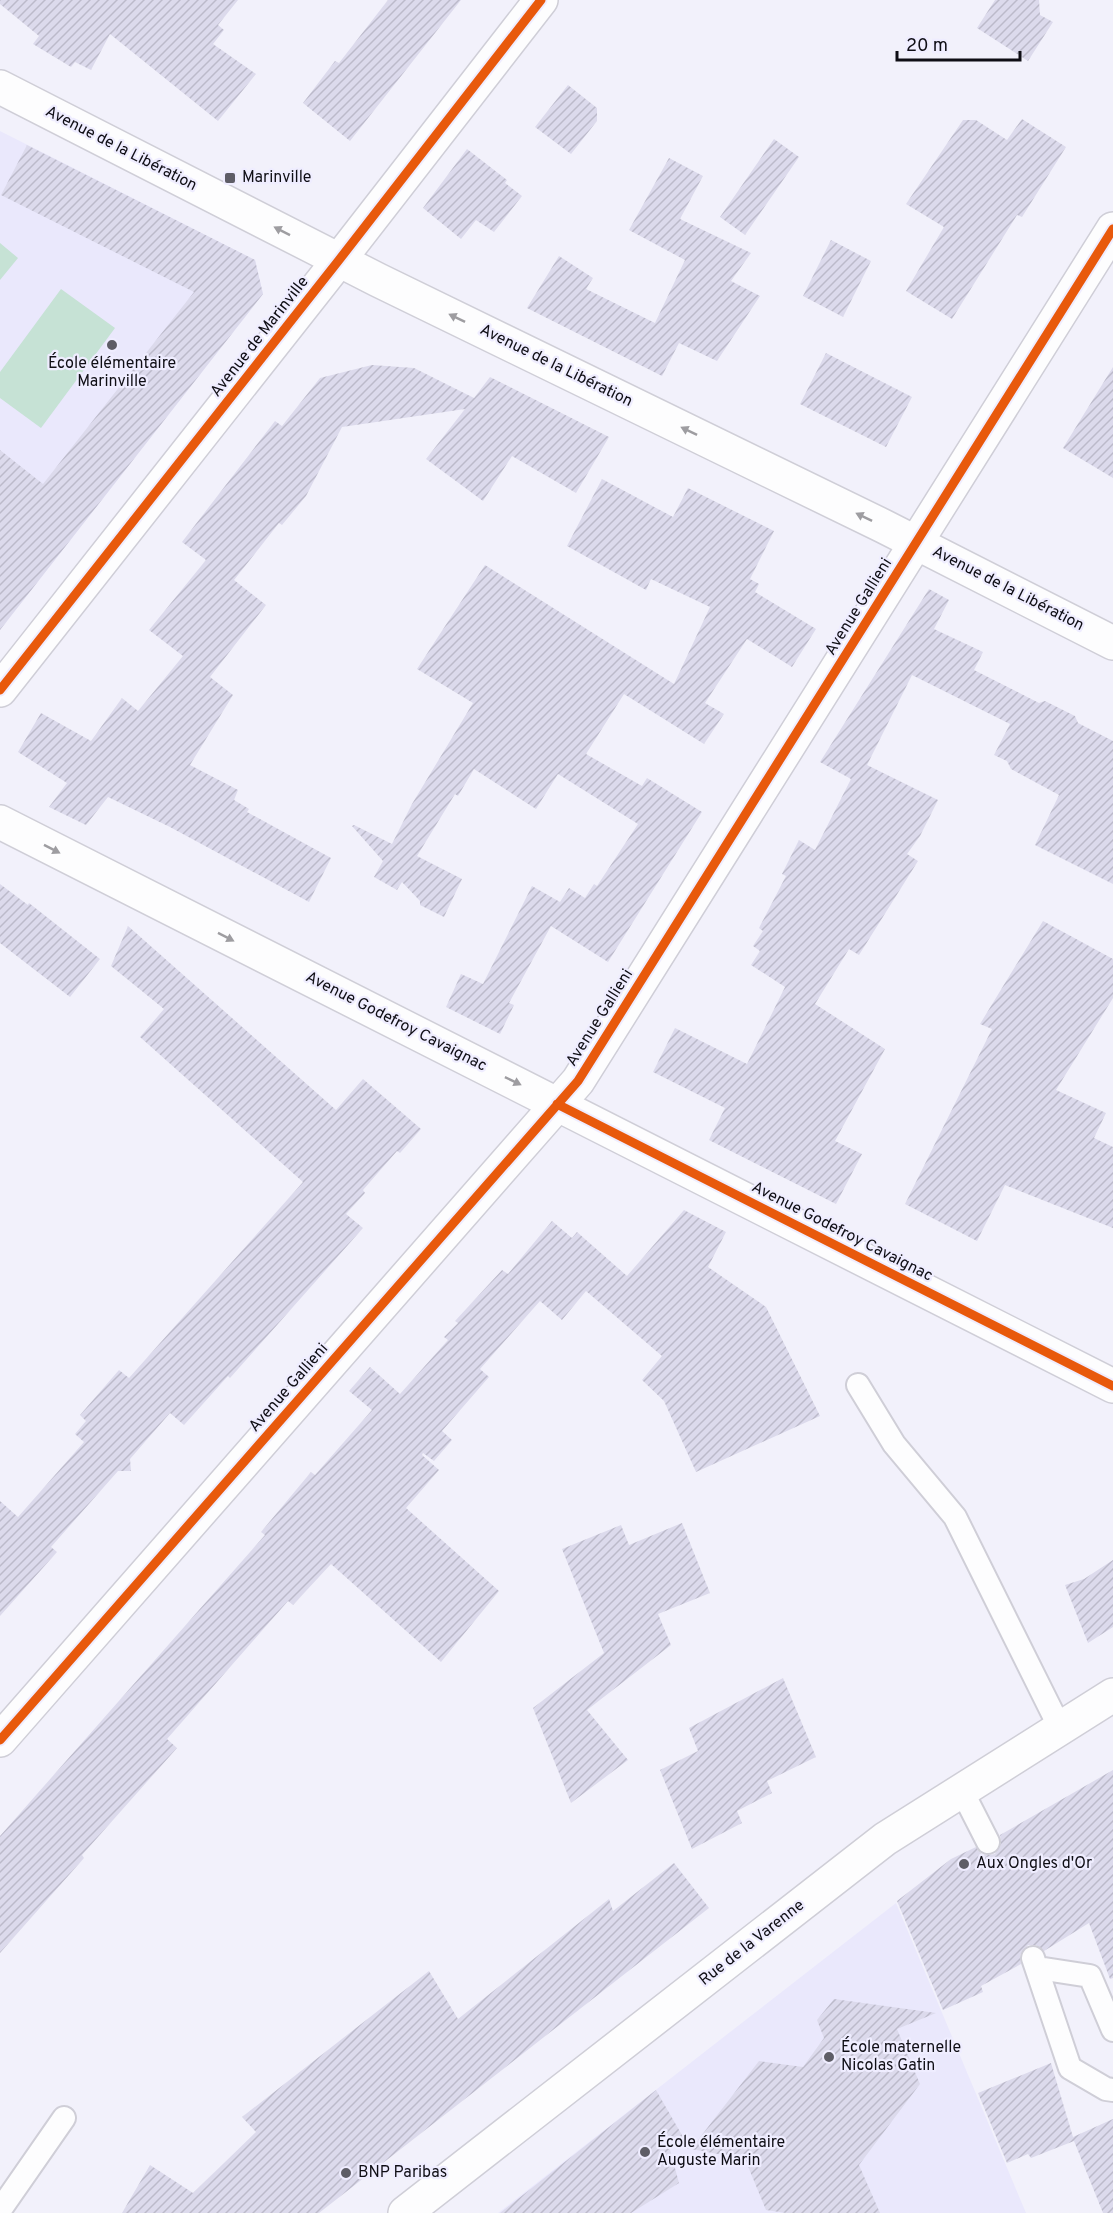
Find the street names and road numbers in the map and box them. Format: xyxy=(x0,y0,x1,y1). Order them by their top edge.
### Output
street label: Avenue de la Libération xyxy=(42,102,200,196)
street label: Avenue de Marinville xyxy=(207,273,313,401)
street label: Avenue de la Libération xyxy=(476,320,636,412)
street label: Avenue de la Libération xyxy=(929,542,1087,636)
street label: Avenue Gallieni xyxy=(821,555,897,659)
street label: Avenue Gallieni xyxy=(562,966,638,1070)
street label: Avenue Godefroy Cavaignac xyxy=(302,967,490,1077)
street label: Avenue Godefroy Cavaignac xyxy=(748,1177,936,1287)
street label: Avenue Gallieni xyxy=(245,1340,333,1436)
street label: Rue de la Varenne xyxy=(695,1896,809,1990)

